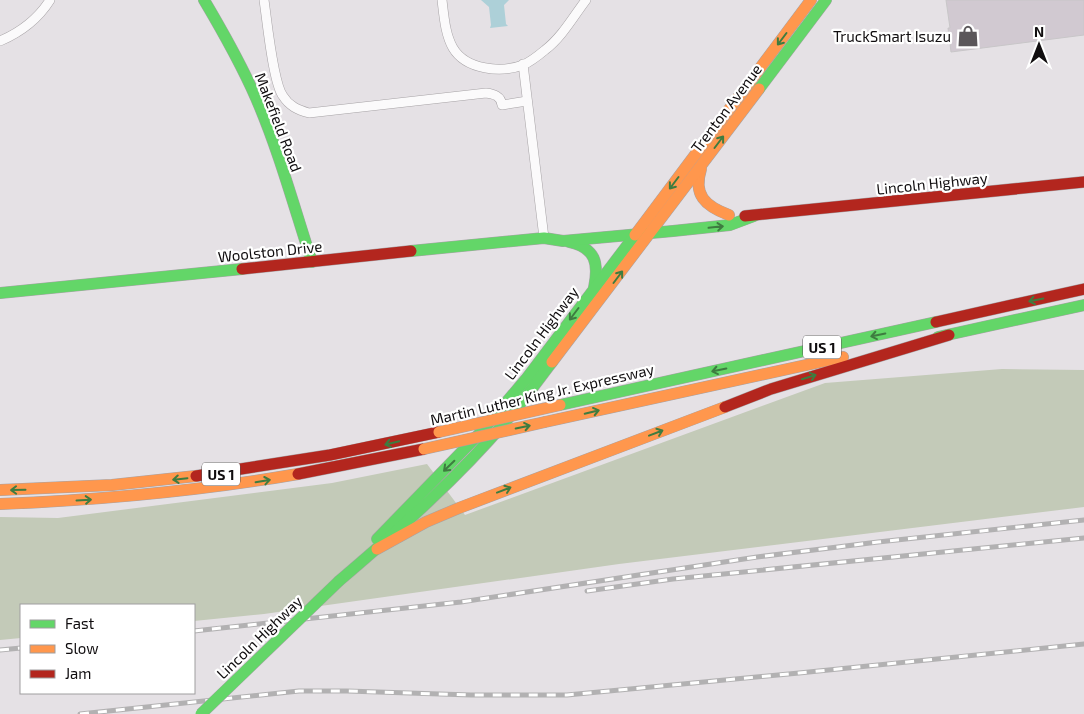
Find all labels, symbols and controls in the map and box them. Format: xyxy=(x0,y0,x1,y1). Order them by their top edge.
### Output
north arrow xyxy=(1014,20,1064,70)
shop icon: TruckSmart Isuzu xyxy=(955,23,981,49)
text: N xyxy=(1034,23,1044,40)
place label: TruckSmart Isuzu xyxy=(833,27,951,45)
one-way arrow xyxy=(777,32,787,46)
street label: Trenton Avenue xyxy=(687,60,765,156)
street label: Makefield Road xyxy=(252,70,306,174)
one-way arrow xyxy=(714,136,725,149)
street label: Lincoln Highway xyxy=(876,168,989,198)
one-way arrow xyxy=(668,176,679,189)
one-way arrow xyxy=(708,222,724,232)
street label: Woolston Drive xyxy=(217,237,323,265)
one-way arrow xyxy=(612,271,623,284)
street label: Lincoln Highway xyxy=(500,283,582,383)
one-way arrow xyxy=(1029,296,1045,305)
one-way arrow xyxy=(569,307,580,320)
one-way arrow xyxy=(870,331,886,340)
road number: US 1 xyxy=(803,336,841,358)
street label: Martin Luther King Jr. Expressway xyxy=(428,359,656,429)
one-way arrow xyxy=(712,366,728,375)
one-way arrow xyxy=(801,371,817,381)
one-way arrow xyxy=(584,407,600,416)
one-way arrow xyxy=(514,422,530,431)
one-way arrow xyxy=(648,428,664,437)
one-way arrow xyxy=(384,439,400,448)
one-way arrow xyxy=(442,460,455,472)
road number: US 1 xyxy=(202,462,240,486)
one-way arrow xyxy=(172,474,188,484)
one-way arrow xyxy=(254,476,270,486)
one-way arrow xyxy=(10,485,26,495)
one-way arrow xyxy=(496,485,512,494)
one-way arrow xyxy=(75,496,91,505)
street label: Lincoln Highway xyxy=(213,592,305,682)
legend xyxy=(20,604,195,694)
text: Fast xyxy=(65,614,95,632)
text: Slow xyxy=(65,639,99,657)
text: Jam xyxy=(65,664,91,682)

